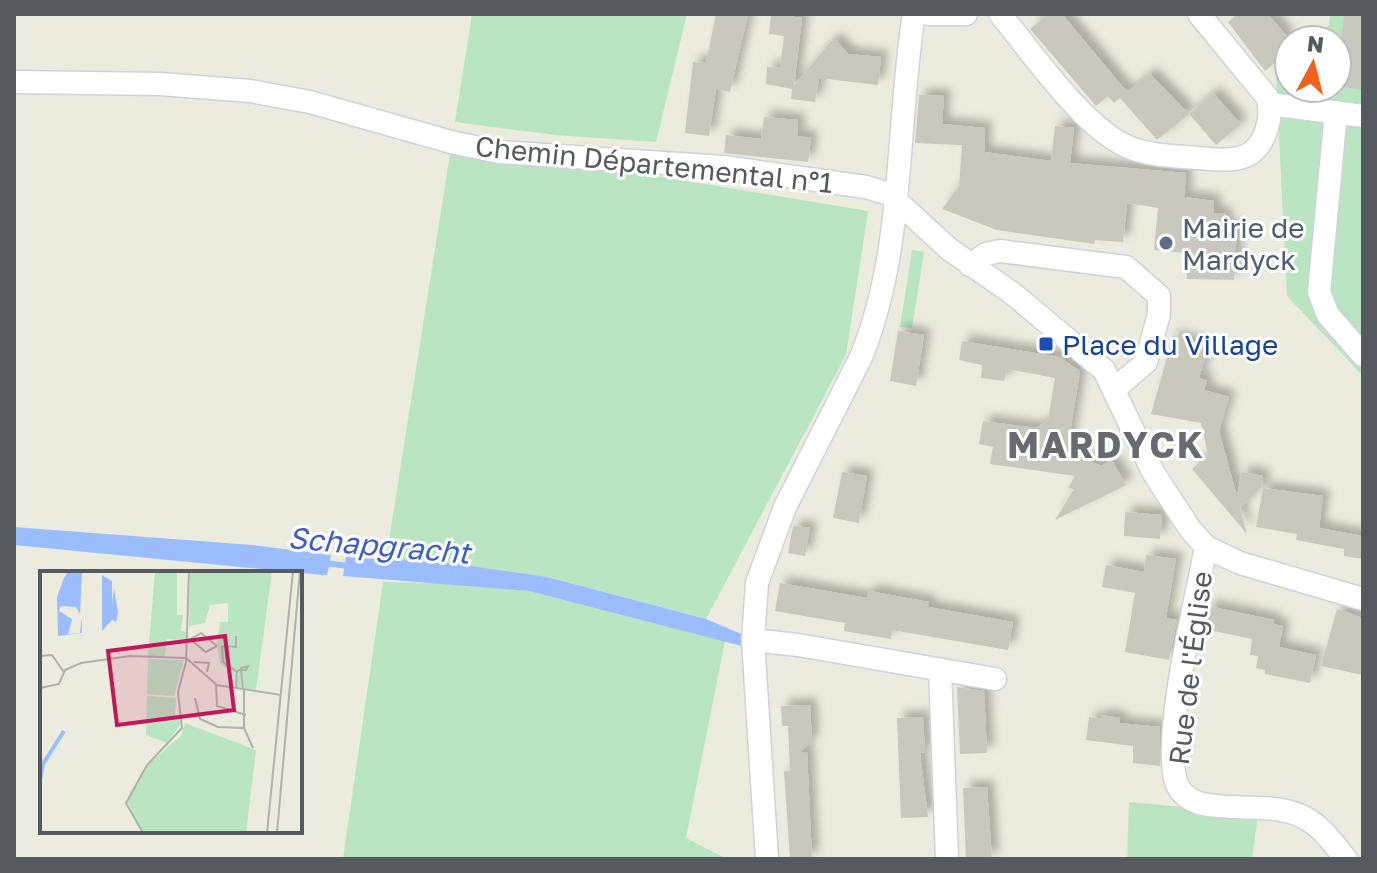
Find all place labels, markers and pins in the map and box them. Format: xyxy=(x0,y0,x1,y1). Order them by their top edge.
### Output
place label: Mairie de Mardyck xyxy=(1182,211,1305,276)
marker: Mairie de Mardyck xyxy=(1157,234,1175,252)
place label: Place du Village xyxy=(1062,328,1278,361)
marker: Place du Village xyxy=(1037,335,1055,353)

